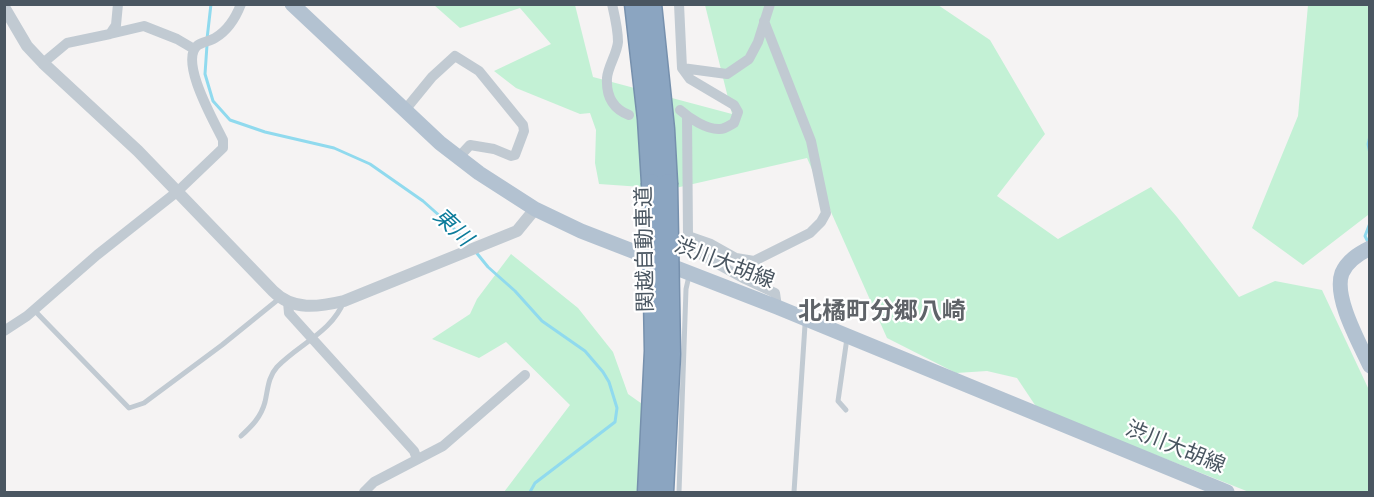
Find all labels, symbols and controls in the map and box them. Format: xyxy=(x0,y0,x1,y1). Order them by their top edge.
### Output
street label: 関越自動車道 xyxy=(632,186,660,312)
water label: 東川 xyxy=(427,203,477,253)
street label: 渋川大胡線 xyxy=(670,233,778,295)
district label: 北橘町分郷八崎 xyxy=(798,299,966,327)
street label: 渋川大胡線 xyxy=(1122,417,1228,479)

